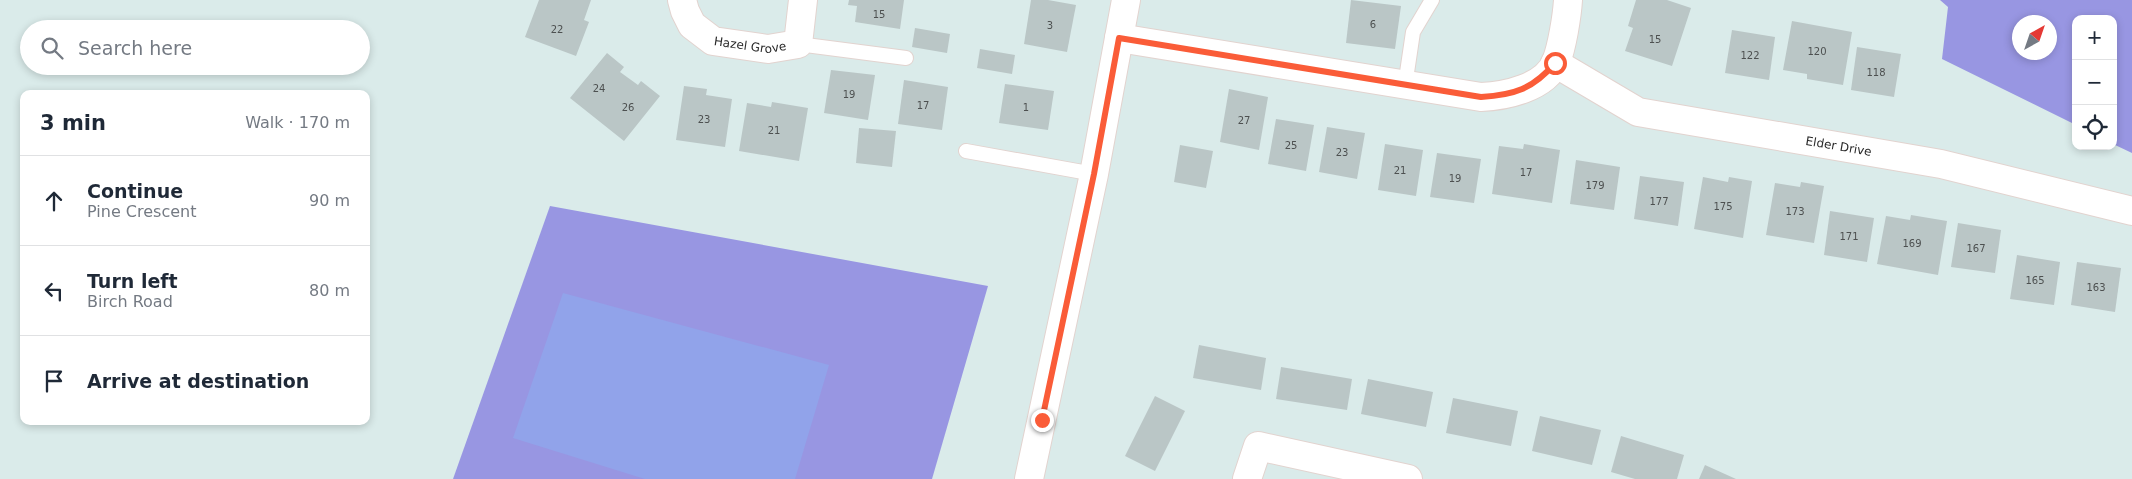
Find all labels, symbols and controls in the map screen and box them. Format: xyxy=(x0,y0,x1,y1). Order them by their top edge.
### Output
house number: 15 xyxy=(873,9,885,20)
north arrow xyxy=(2012,15,2057,60)
map controls xyxy=(2072,15,2117,150)
button: + xyxy=(2072,15,2117,60)
house number: 6 xyxy=(1370,19,1376,30)
search box xyxy=(20,20,370,75)
house number: 3 xyxy=(1047,20,1053,31)
house number: 22 xyxy=(551,24,563,35)
icon: search xyxy=(38,34,66,62)
street label: Hazel Grove xyxy=(713,34,787,56)
house number: 15 xyxy=(1649,34,1661,45)
text: Search here xyxy=(78,37,192,59)
house number: 120 xyxy=(1807,46,1827,57)
house number: 122 xyxy=(1740,50,1760,61)
route start xyxy=(1544,52,1567,75)
button: − xyxy=(2072,60,2117,105)
house number: 118 xyxy=(1866,67,1886,78)
house number: 24 xyxy=(593,83,605,94)
house number: 19 xyxy=(843,89,855,100)
house number: 17 xyxy=(917,100,929,111)
house number: 26 xyxy=(622,102,634,113)
house number: 1 xyxy=(1023,102,1029,113)
button: locate xyxy=(2072,105,2117,150)
text: 3 min xyxy=(40,111,106,135)
text: Walk · 170 m xyxy=(245,113,350,132)
house number: 23 xyxy=(698,114,710,125)
house number: 27 xyxy=(1238,115,1250,126)
house number: 21 xyxy=(768,125,780,136)
street label: Elder Drive xyxy=(1805,134,1873,159)
house number: 25 xyxy=(1285,140,1297,151)
house number: 23 xyxy=(1336,147,1348,158)
house number: 21 xyxy=(1394,165,1406,176)
house number: 17 xyxy=(1520,167,1532,178)
house number: 19 xyxy=(1449,173,1461,184)
text: Continue xyxy=(87,180,183,202)
house number: 179 xyxy=(1585,180,1605,191)
icon: ahead xyxy=(40,187,68,215)
text: 90 m xyxy=(309,191,350,210)
house number: 177 xyxy=(1649,196,1669,207)
house number: 175 xyxy=(1713,201,1733,212)
text: Pine Crescent xyxy=(87,202,196,221)
house number: 173 xyxy=(1785,206,1805,217)
house number: 171 xyxy=(1839,231,1859,242)
house number: 169 xyxy=(1902,238,1922,249)
house number: 167 xyxy=(1966,243,1986,254)
text: Turn left xyxy=(87,270,178,292)
house number: 165 xyxy=(2025,275,2045,286)
icon: left xyxy=(40,277,68,305)
text: 80 m xyxy=(309,281,350,300)
house number: 163 xyxy=(2086,282,2106,293)
text: Birch Road xyxy=(87,292,173,311)
icon: arrive xyxy=(40,367,68,395)
text: Arrive at destination xyxy=(87,370,309,392)
route end xyxy=(1031,409,1054,432)

